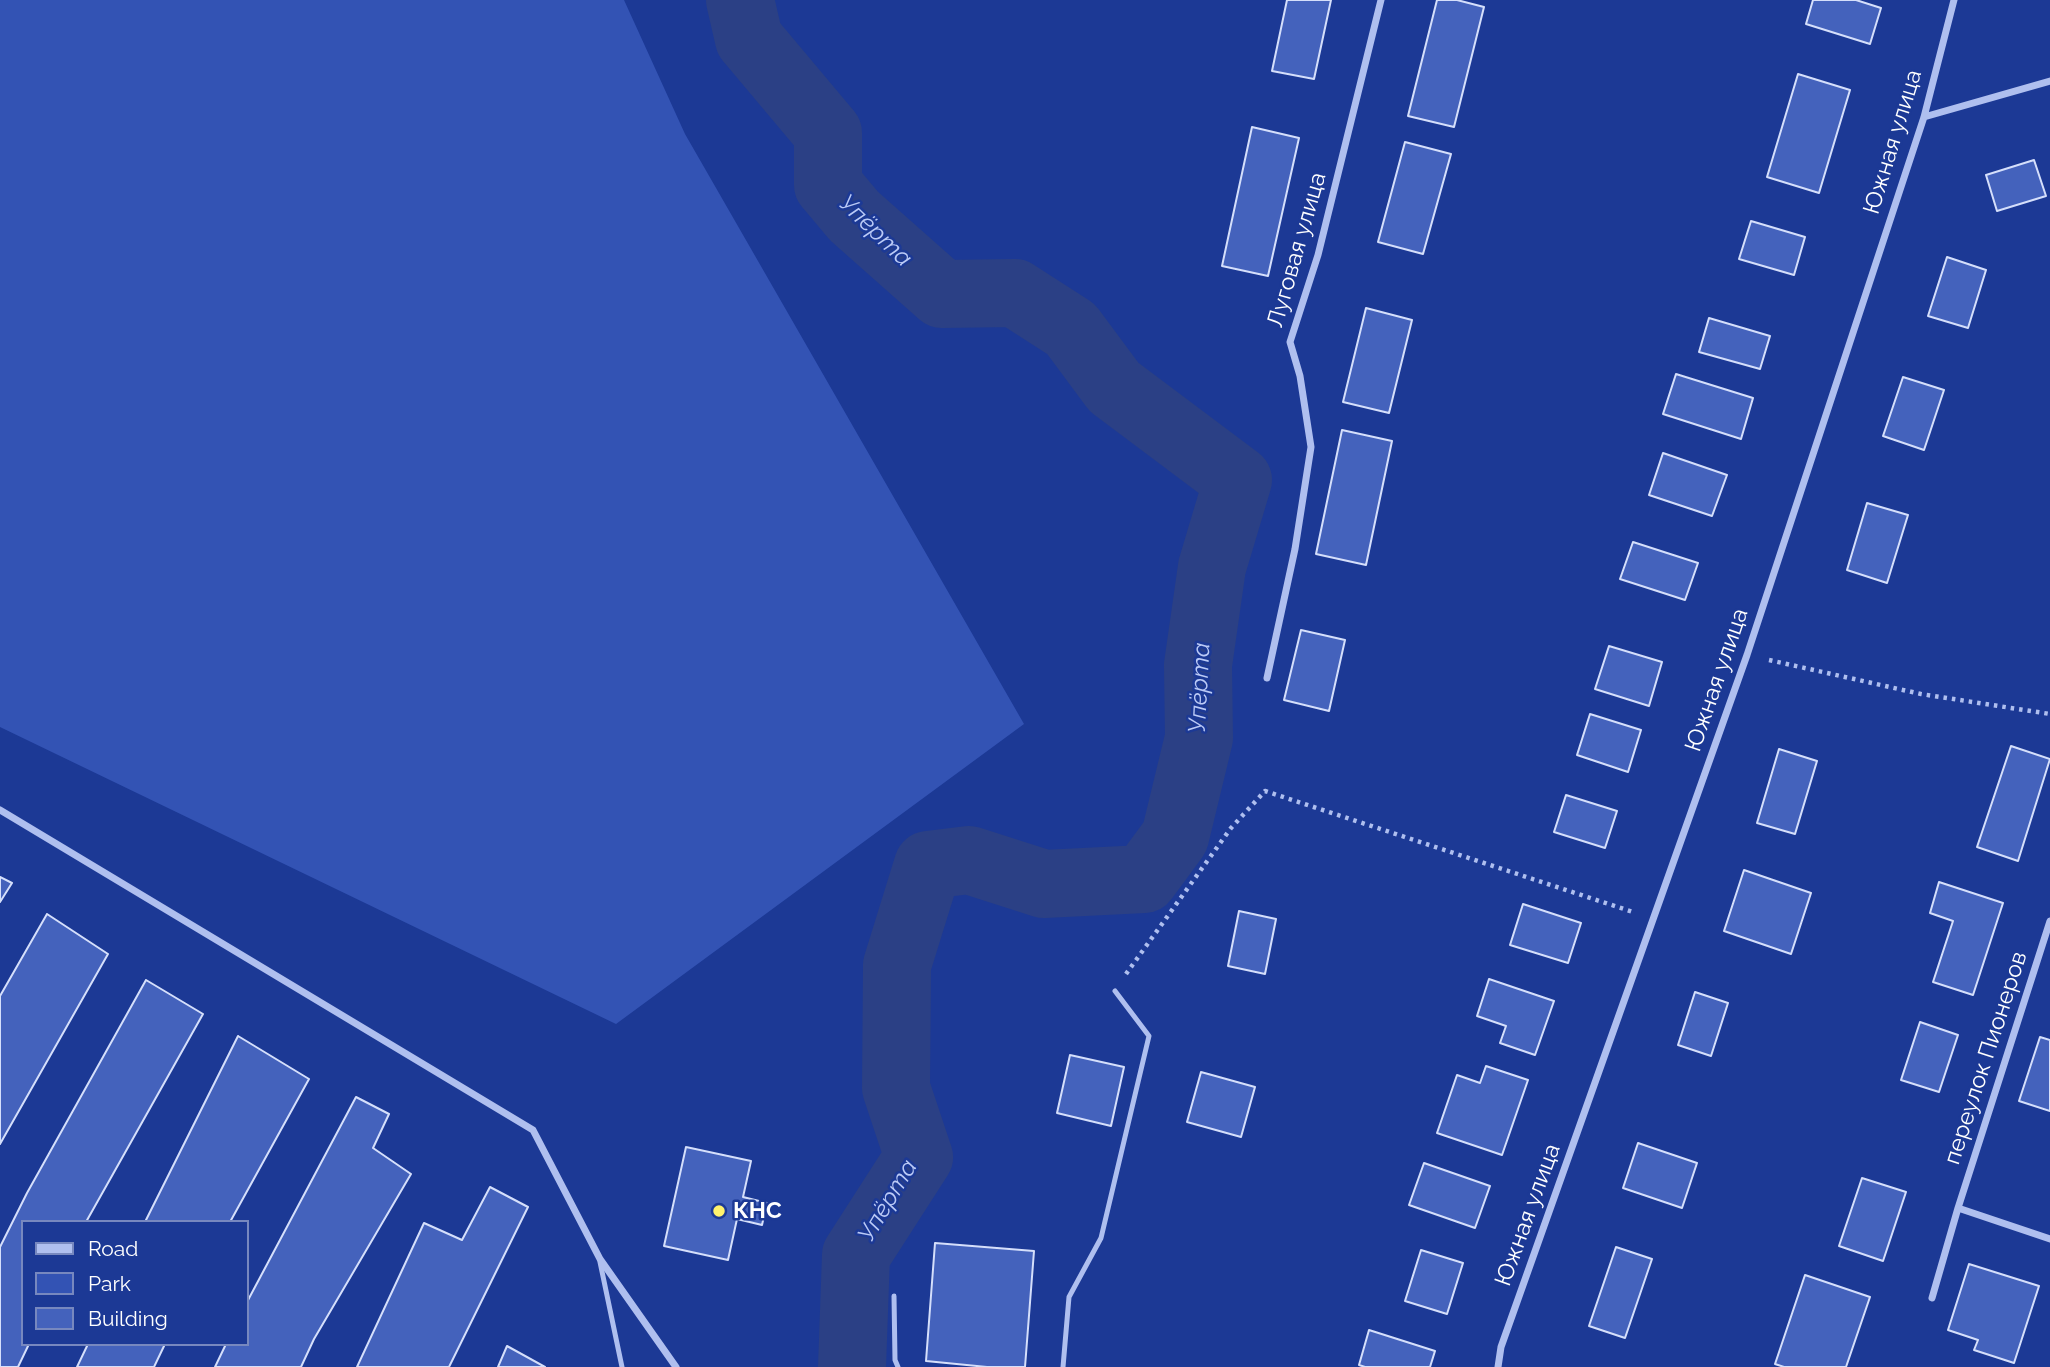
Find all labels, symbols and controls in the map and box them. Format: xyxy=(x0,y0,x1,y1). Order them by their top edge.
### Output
street label: Южная улица xyxy=(1858,66,1928,218)
street label: Луговая улица xyxy=(1262,169,1332,331)
water label: Упёрта xyxy=(832,189,918,273)
street label: Южная улица xyxy=(1680,605,1754,755)
water label: Упёрта xyxy=(1183,642,1217,734)
street label: переулок Пионеров xyxy=(1939,948,2033,1168)
street label: Южная улица xyxy=(1489,1140,1567,1290)
water label: Упёрта xyxy=(852,1155,924,1247)
place label: КНС xyxy=(733,1197,782,1225)
marker: КНС xyxy=(711,1203,727,1219)
legend xyxy=(21,1220,248,1346)
text: Road xyxy=(88,1236,138,1261)
text: Park xyxy=(88,1271,131,1296)
text: Building xyxy=(88,1306,168,1331)

